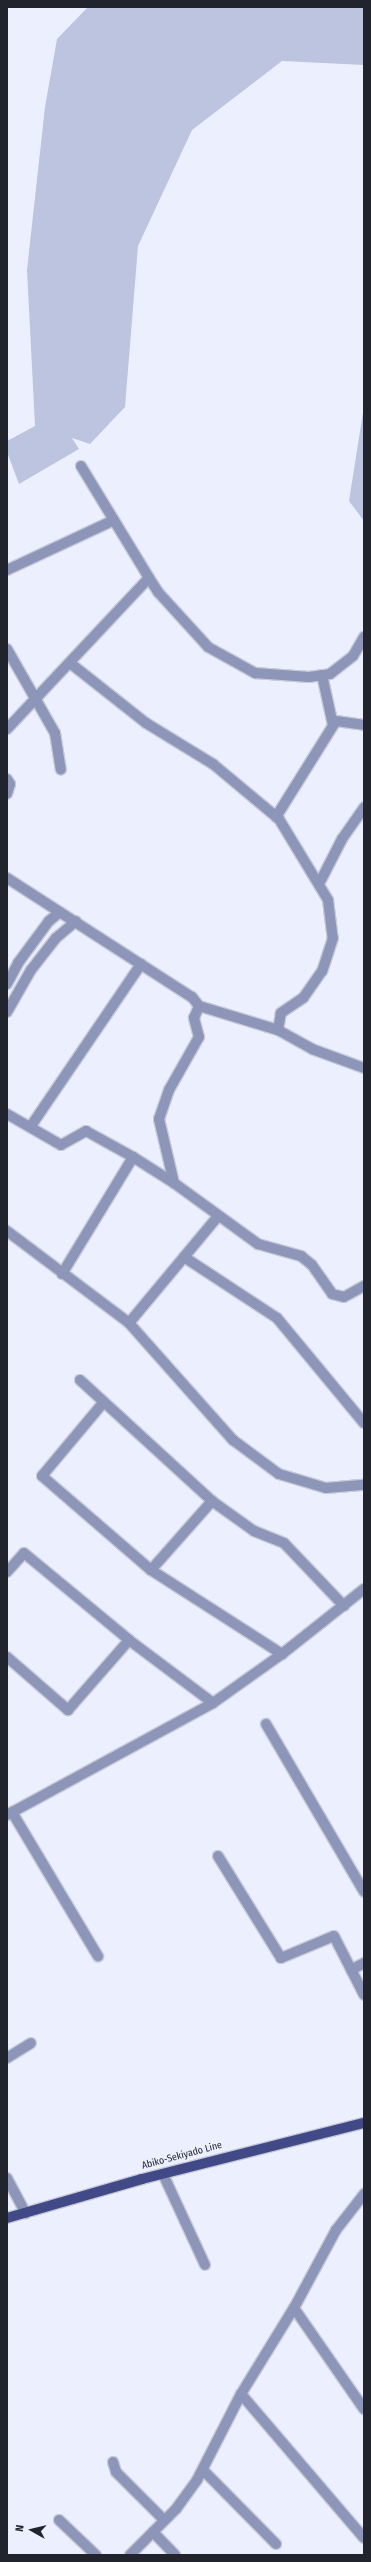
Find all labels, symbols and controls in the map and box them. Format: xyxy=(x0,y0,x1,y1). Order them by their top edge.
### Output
street label: Abiko-Sekiyado Line xyxy=(141,2140,223,2172)
north arrow xyxy=(12,2510,52,2550)
text: N xyxy=(13,2524,27,2532)

